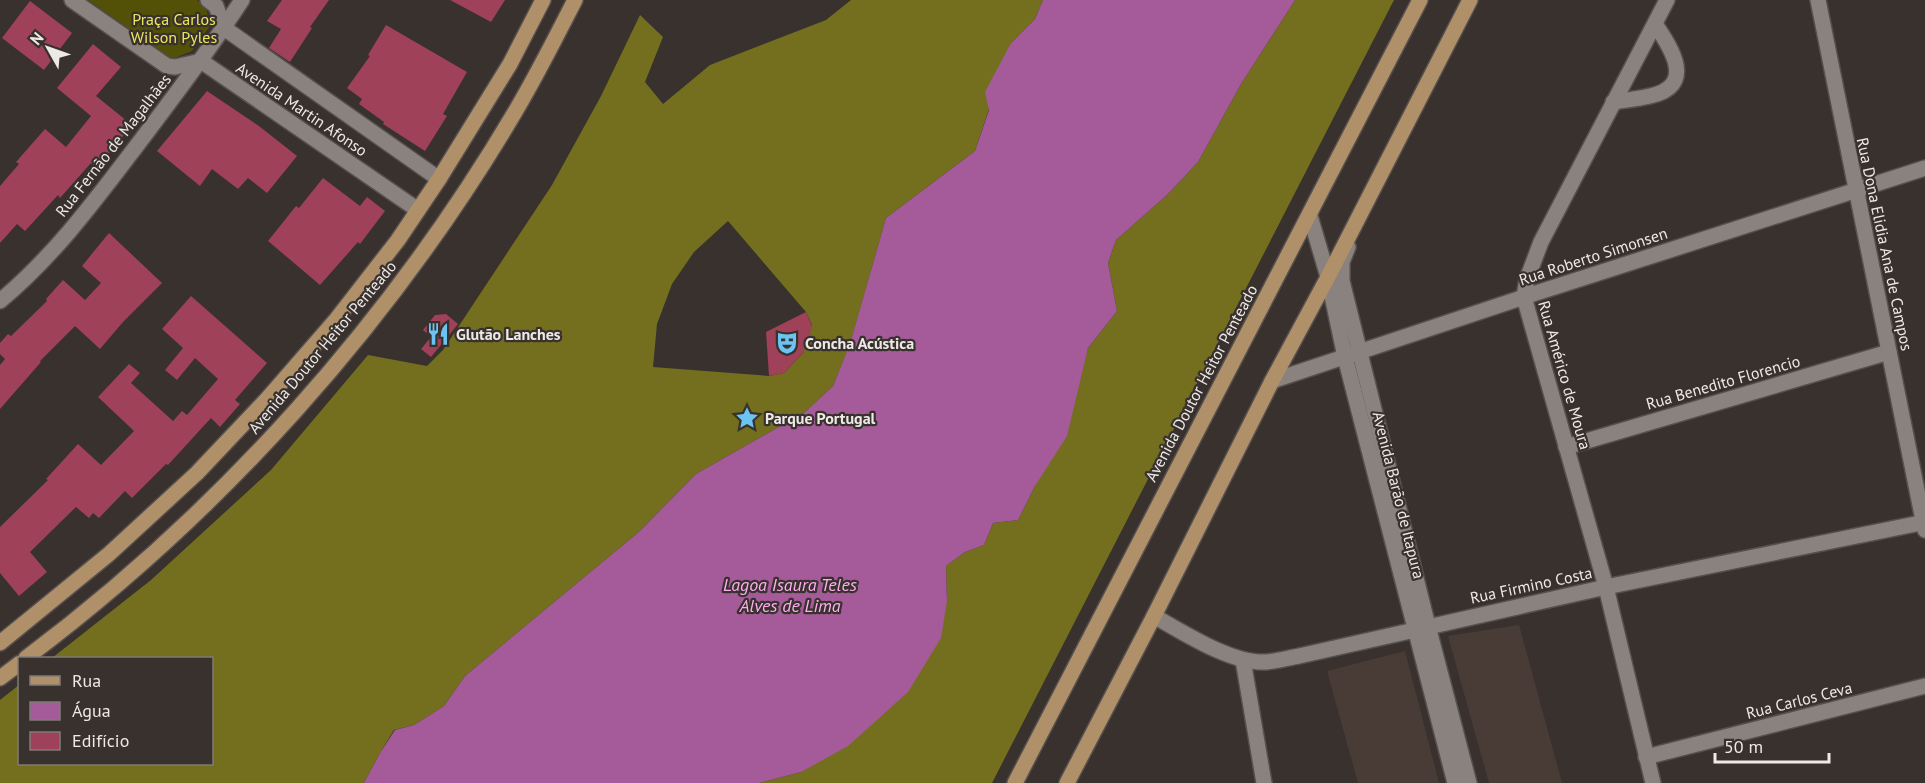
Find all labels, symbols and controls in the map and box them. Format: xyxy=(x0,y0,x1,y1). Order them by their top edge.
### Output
park label: Praça Carlos Wilson Pyles xyxy=(131,9,218,47)
north arrow xyxy=(18,18,78,78)
text: N xyxy=(25,28,48,49)
street label: Avenida Martin Afonso xyxy=(233,58,371,160)
street label: Rua Fernão de Magalhães xyxy=(51,69,175,220)
street label: Rua Dona Elidia Ana de Campos xyxy=(1853,136,1917,353)
street label: Rua Roberto Simonsen xyxy=(1516,223,1670,289)
street label: Avenida Doutor Heitor Penteado xyxy=(244,256,400,438)
street label: Avenida Doutor Heitor Penteado xyxy=(1141,281,1261,485)
street label: Rua Américo de Moura xyxy=(1534,298,1596,452)
restaurant icon: Glutão Lanches xyxy=(425,321,451,347)
place label: Glutão Lanches xyxy=(456,324,561,344)
theatre icon: Concha Acústica xyxy=(774,330,800,356)
place label: Concha Acústica xyxy=(805,333,914,353)
street label: Rua Benedito Florencio xyxy=(1644,350,1802,414)
place icon: Parque Portugal xyxy=(734,405,760,431)
place label: Parque Portugal xyxy=(765,408,876,428)
street label: Avenida Barão de Itapura xyxy=(1369,409,1429,581)
street label: Rua Firmino Costa xyxy=(1468,562,1594,608)
water label: Lagoa Isaura Teles Alves de Lima xyxy=(723,573,858,617)
legend xyxy=(18,657,213,765)
text: Rua xyxy=(72,669,101,692)
street label: Rua Carlos Ceva xyxy=(1744,677,1854,723)
text: Água xyxy=(72,699,111,722)
scale bar xyxy=(1715,726,1829,764)
text: Edifício xyxy=(72,729,129,752)
text: 50 m xyxy=(1724,735,1763,758)

